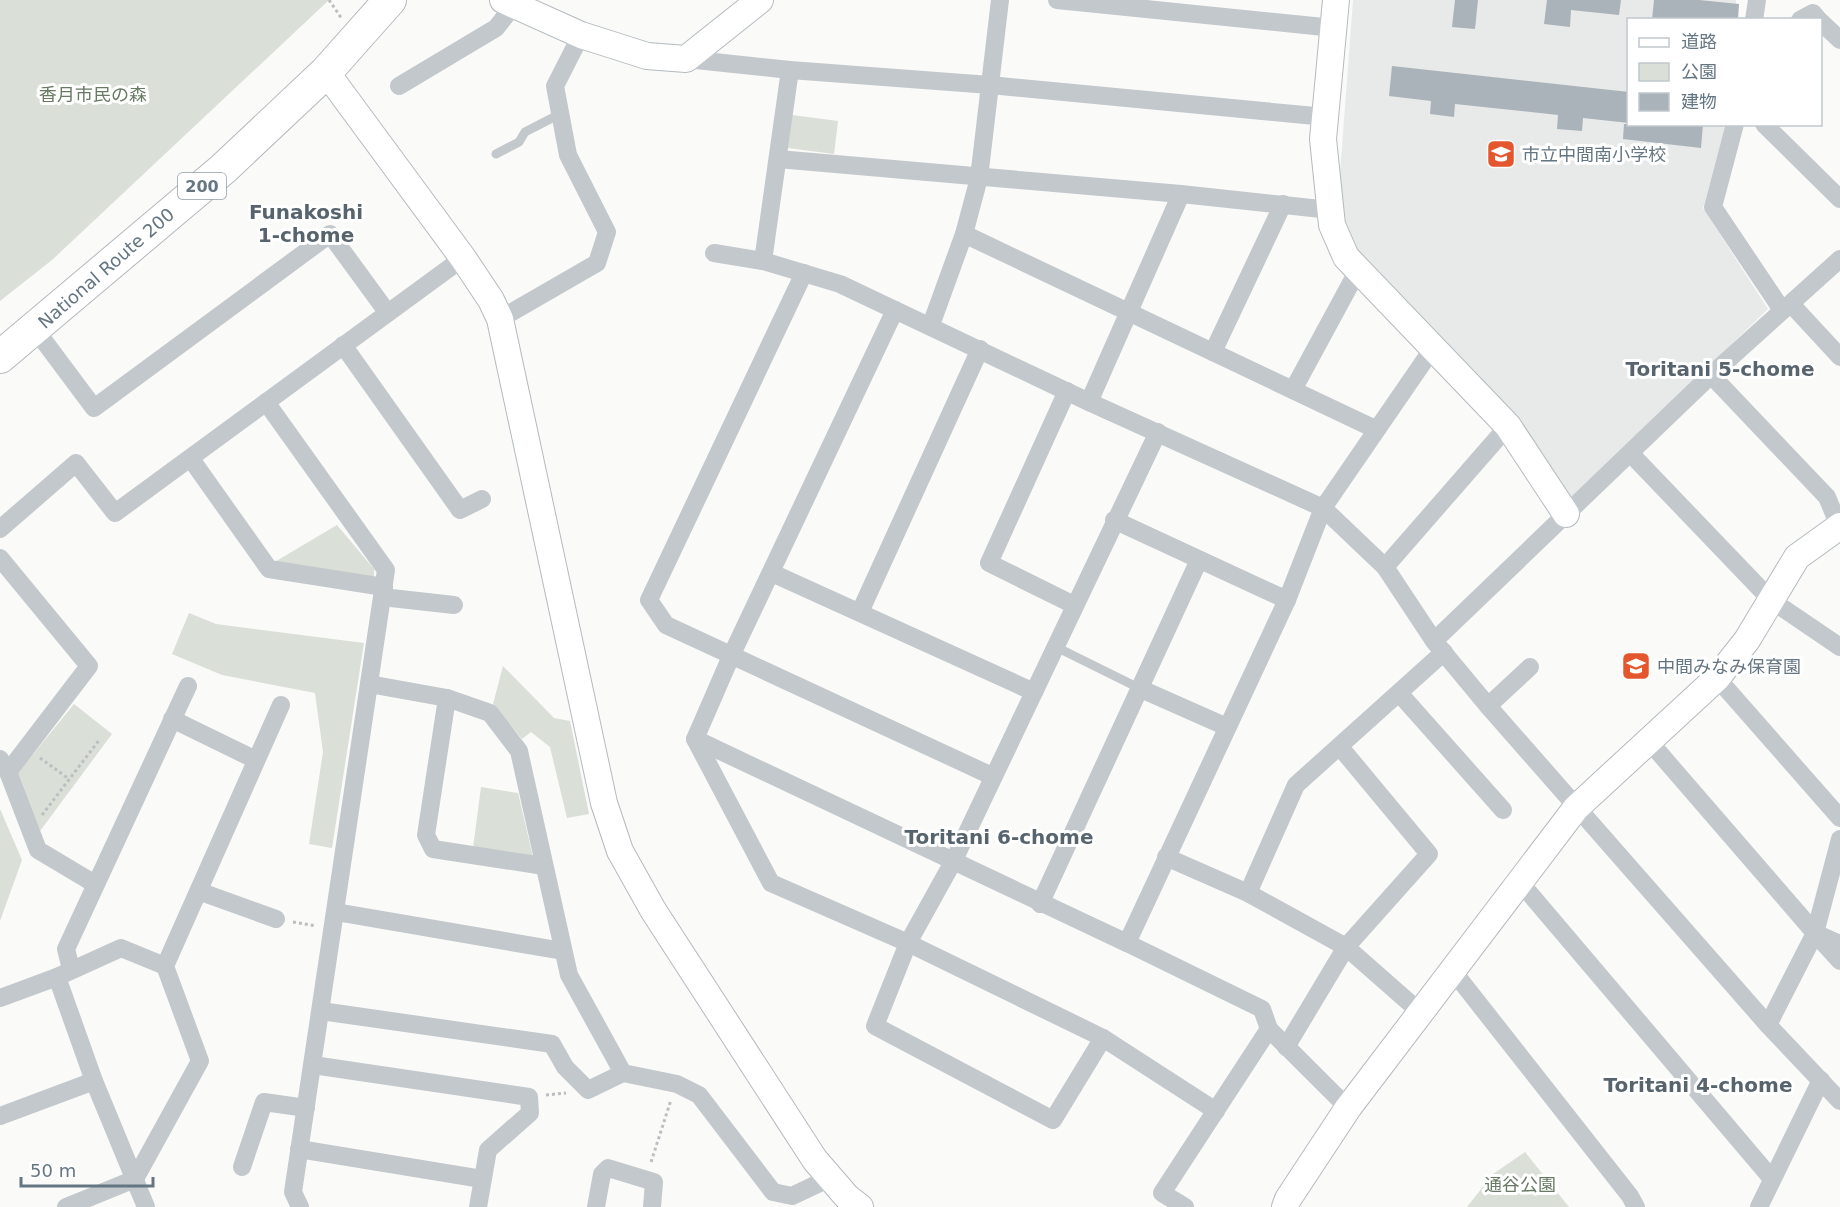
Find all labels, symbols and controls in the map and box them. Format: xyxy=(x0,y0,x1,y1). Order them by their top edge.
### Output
legend xyxy=(1627,18,1822,126)
text: 道路 xyxy=(1681,31,1717,52)
text: 公園 xyxy=(1681,61,1717,82)
park label: 香月市民の森 xyxy=(39,84,147,105)
text: 建物 xyxy=(1681,91,1717,112)
school or university icon: 市立中間南小学校 xyxy=(1485,138,1517,170)
place label: 市立中間南小学校 xyxy=(1522,144,1666,165)
road number: 200 xyxy=(178,173,226,199)
district label: Funakoshi 1-chome xyxy=(249,200,363,247)
street label: National Route 200 xyxy=(34,203,178,333)
district label: Toritani 5-chome xyxy=(1625,357,1815,381)
school or university icon: 中間みなみ保育園 xyxy=(1620,650,1652,682)
place label: 中間みなみ保育園 xyxy=(1657,656,1801,677)
district label: Toritani 6-chome xyxy=(904,825,1094,849)
district label: Toritani 4-chome xyxy=(1603,1073,1793,1097)
scale bar xyxy=(21,1150,153,1188)
text: 50 m xyxy=(30,1160,76,1181)
park label: 通谷公園 xyxy=(1484,1174,1556,1195)

